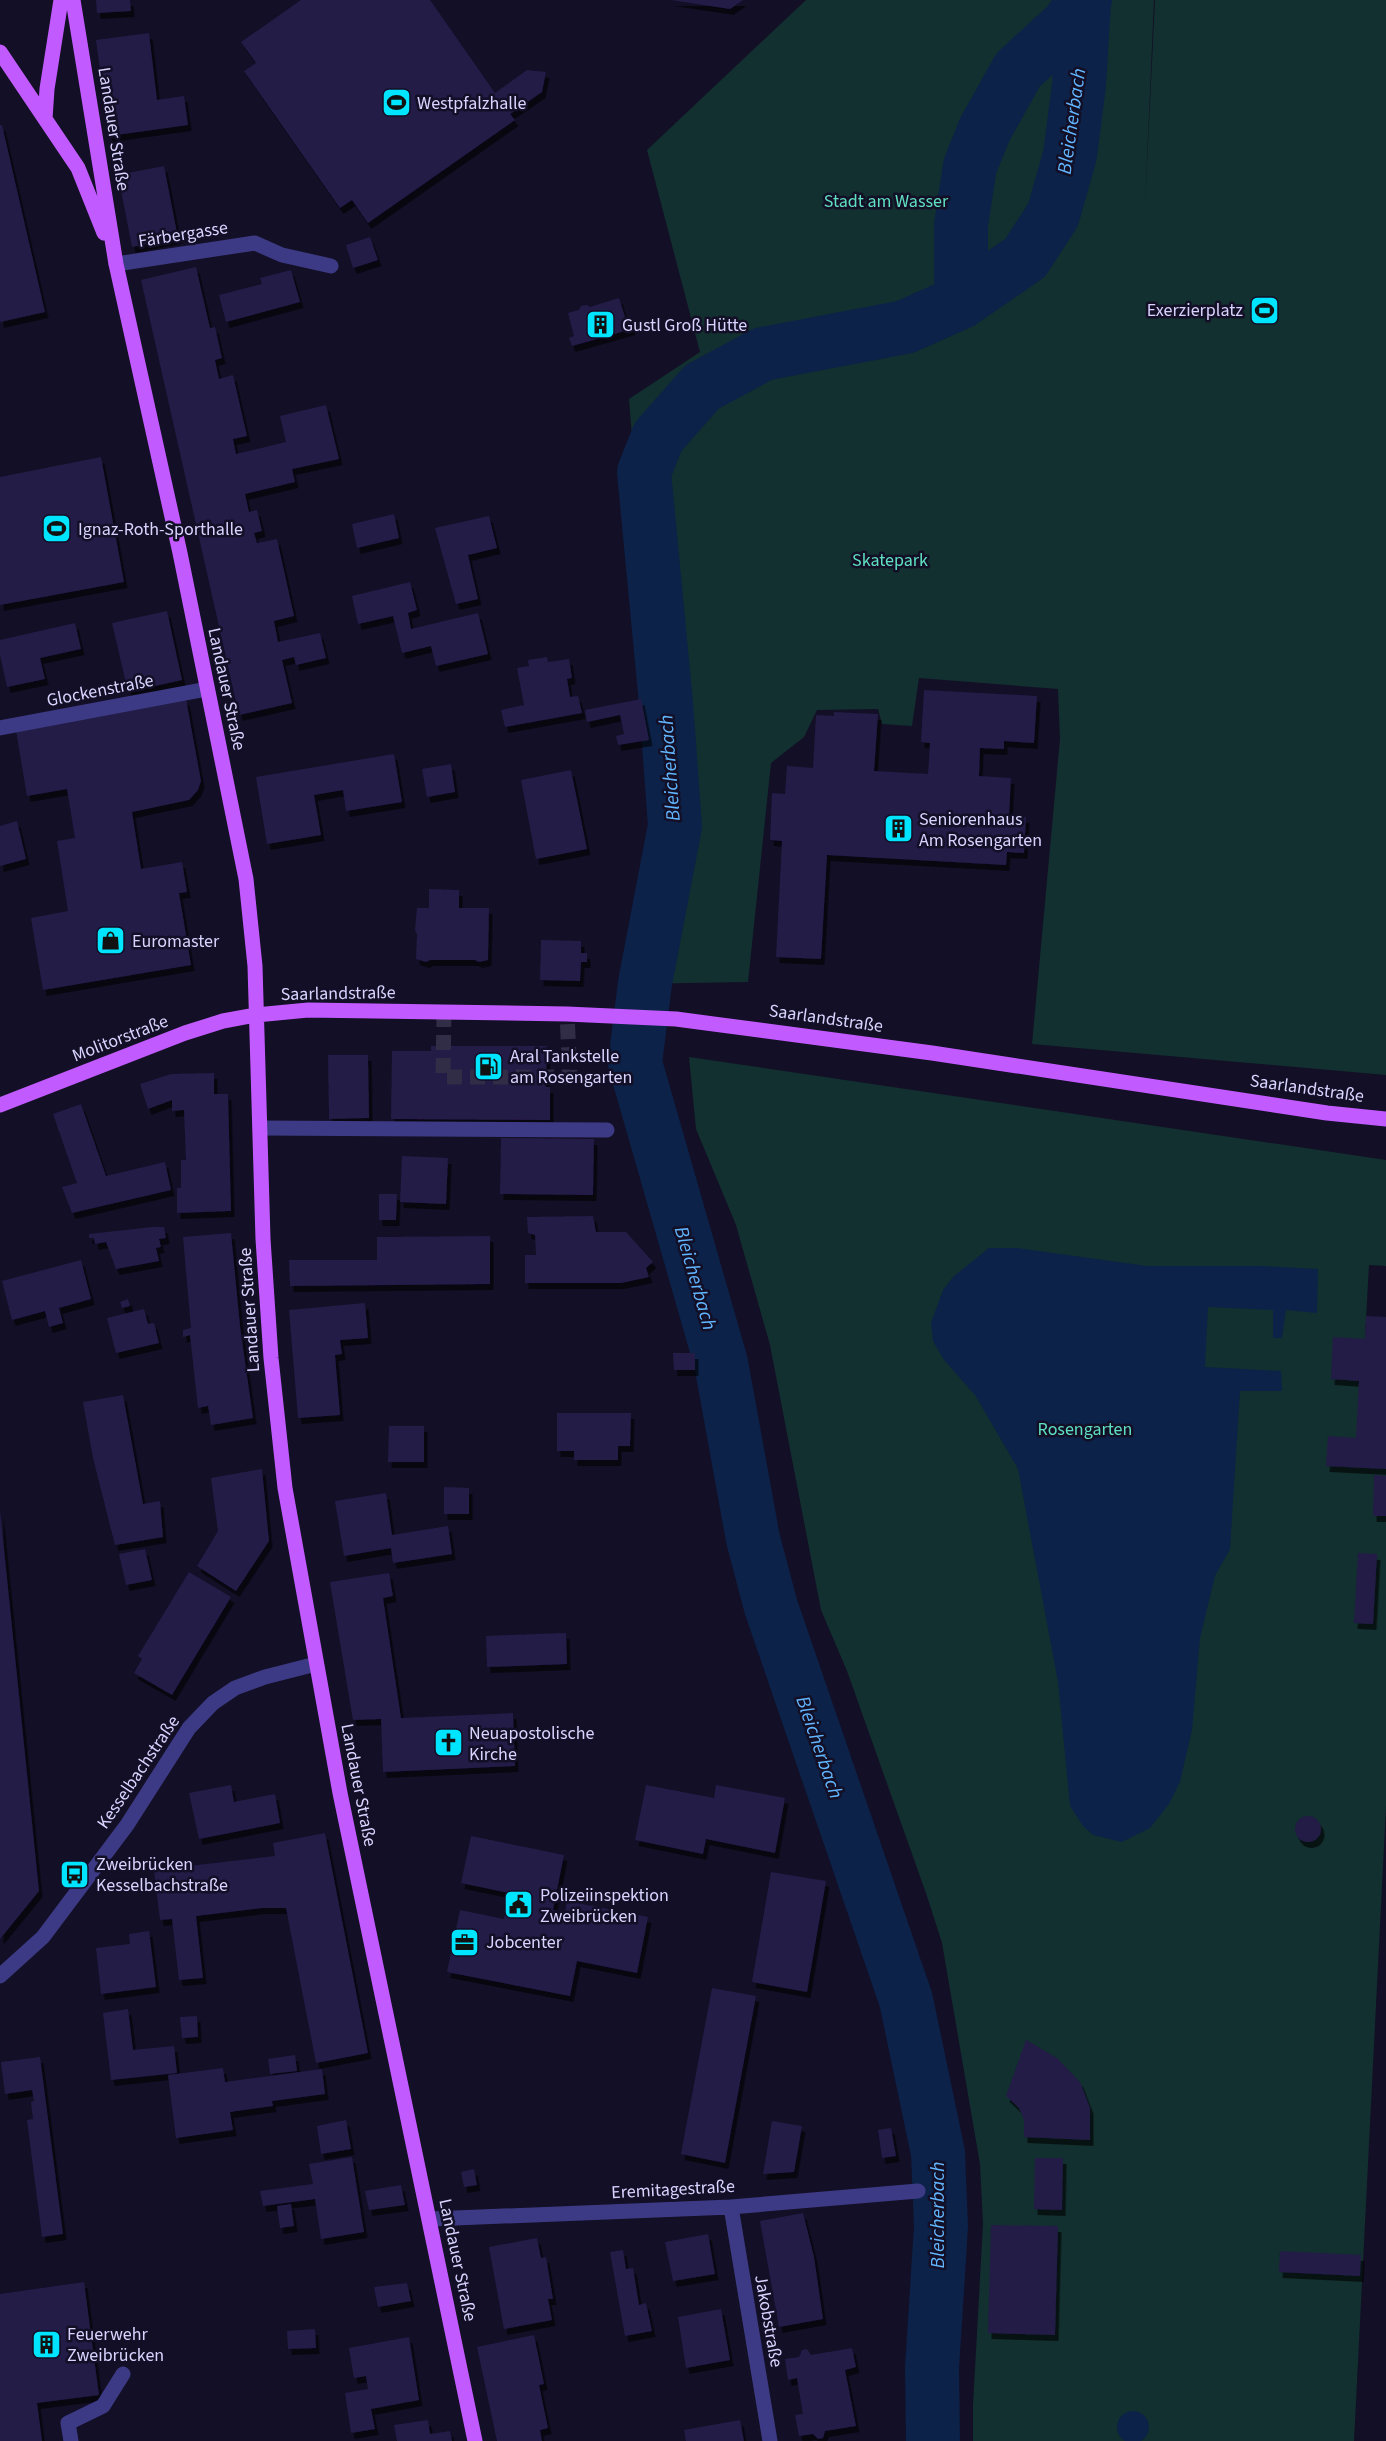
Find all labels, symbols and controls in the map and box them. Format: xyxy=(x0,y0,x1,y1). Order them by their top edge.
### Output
street label: Landauer Straße xyxy=(91,66,136,193)
water label: Bleicherbach xyxy=(1051,66,1093,176)
sports icon: Westpfalzhalle xyxy=(380,87,412,119)
place label: Westpfalzhalle xyxy=(417,91,527,116)
park label: Stadt am Wasser xyxy=(824,189,949,214)
street label: Färbergasse xyxy=(136,215,230,254)
sports icon: Exerzierplatz xyxy=(1248,294,1280,326)
place label: Exerzierplatz xyxy=(1147,298,1243,323)
building icon: Gustl Groß Hütte xyxy=(585,309,617,341)
place label: Gustl Groß Hütte xyxy=(622,313,747,338)
sports icon: Ignaz-Roth-Sporthalle xyxy=(41,513,73,545)
place label: Ignaz-Roth-Sporthalle xyxy=(78,517,243,542)
park label: Skatepark xyxy=(852,548,928,573)
street label: Landauer Straße xyxy=(201,625,252,753)
street label: Glockenstraße xyxy=(44,668,156,713)
water label: Bleicherbach xyxy=(652,714,688,822)
place label: Seniorenhaus Am Rosengarten xyxy=(919,807,1042,853)
building icon: Seniorenhaus Am Rosengarten xyxy=(882,813,914,845)
shop icon: Euromaster xyxy=(95,925,127,957)
place label: Euromaster xyxy=(132,929,220,954)
street label: Saarlandstraße xyxy=(280,980,396,1007)
street label: Saarlandstraße xyxy=(767,998,885,1039)
street label: Molitorstraße xyxy=(69,1009,172,1068)
place label: Aral Tankstelle am Rosengarten xyxy=(510,1044,632,1090)
fuel station icon: Aral Tankstelle am Rosengarten xyxy=(473,1050,505,1082)
street label: Saarlandstraße xyxy=(1248,1068,1366,1109)
water label: Bleicherbach xyxy=(667,1223,723,1334)
street label: Landauer Straße xyxy=(233,1247,266,1373)
park label: Rosengarten xyxy=(1038,1417,1132,1442)
water label: Bleicherbach xyxy=(788,1692,850,1802)
street label: Kesselbachstraße xyxy=(91,1710,186,1834)
street label: Landauer Straße xyxy=(334,1721,383,1849)
place label: Neuapostolische Kirche xyxy=(469,1721,594,1767)
church icon: Neuapostolische Kirche xyxy=(432,1727,464,1759)
place label: Zweibrücken Kesselbachstraße xyxy=(96,1852,228,1898)
bus stop icon: Zweibrücken Kesselbachstraße xyxy=(59,1858,91,1890)
place label: Polizeiinspektion Zweibrücken xyxy=(540,1883,669,1929)
public building icon: Polizeiinspektion Zweibrücken xyxy=(503,1889,535,1921)
office icon: Jobcenter xyxy=(449,1926,481,1958)
place label: Jobcenter xyxy=(486,1930,563,1955)
water label: Bleicherbach xyxy=(924,2162,952,2268)
street label: Eremitagestraße xyxy=(611,2174,736,2205)
street label: Landauer Straße xyxy=(432,2196,483,2324)
street label: Jakobstraße xyxy=(748,2273,789,2369)
place label: Feuerwehr Zweibrücken xyxy=(67,2322,164,2368)
building icon: Feuerwehr Zweibrücken xyxy=(30,2328,62,2360)

